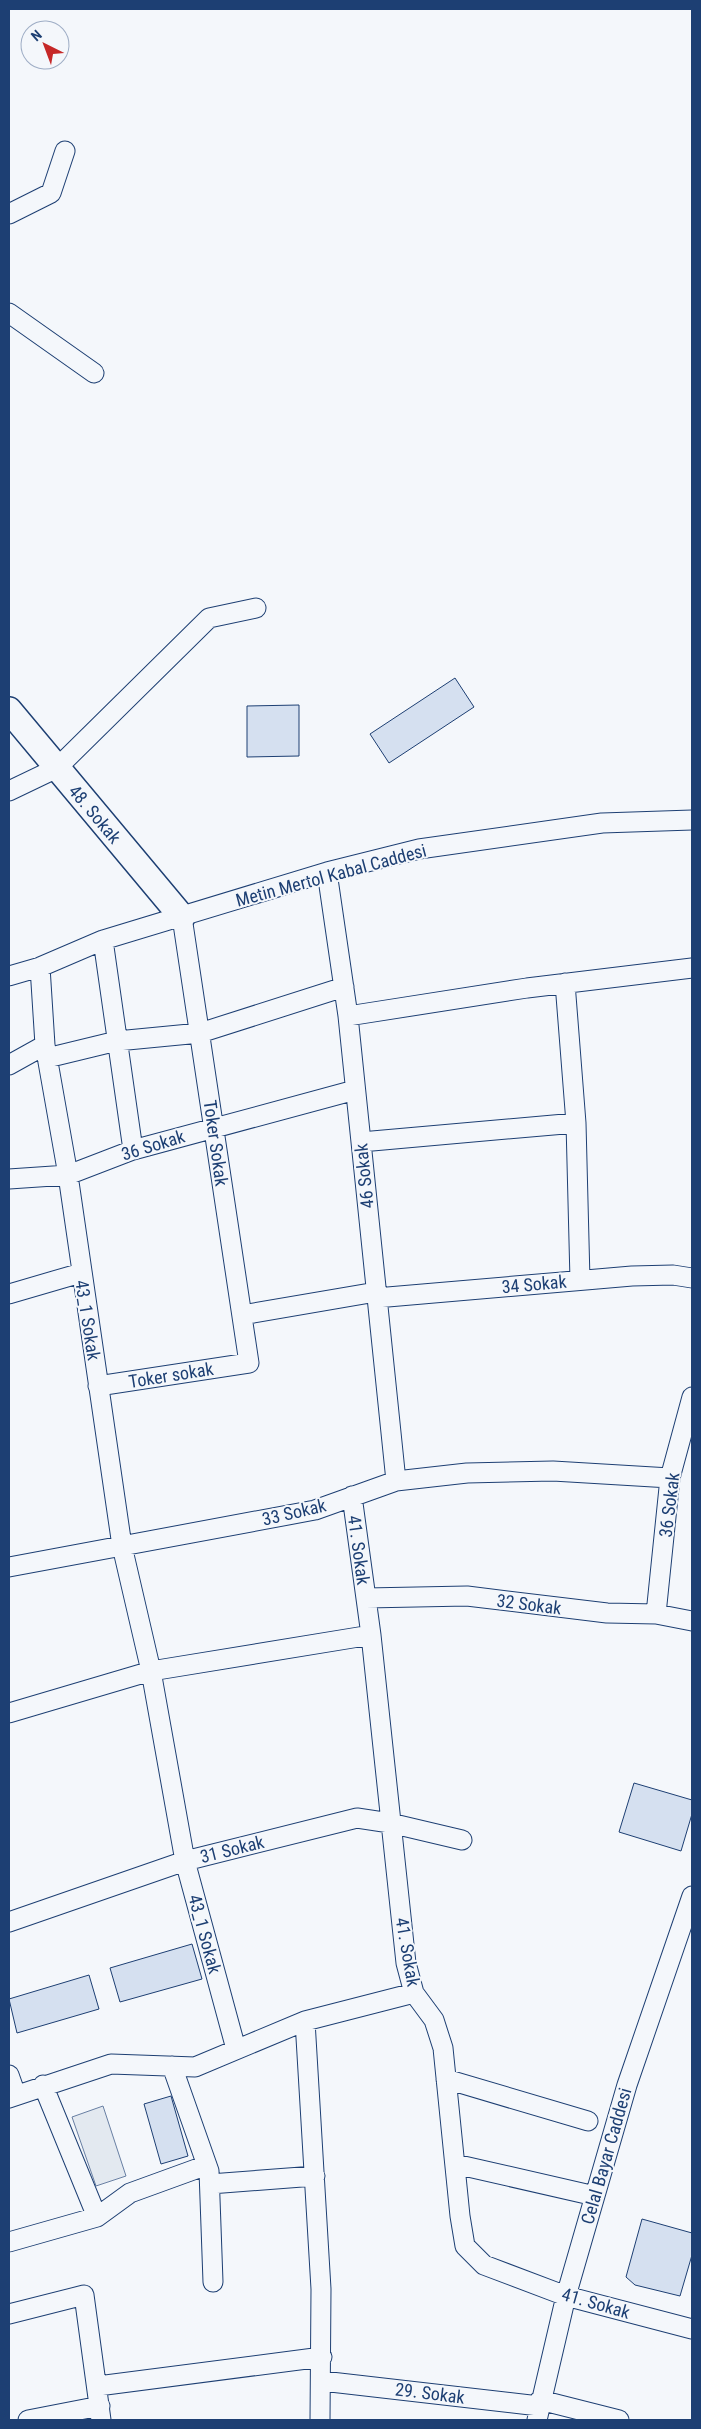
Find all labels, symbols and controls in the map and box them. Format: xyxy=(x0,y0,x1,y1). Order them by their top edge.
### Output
north arrow xyxy=(20,20,70,70)
text: N xyxy=(28,27,45,44)
street label: 48. Sokak xyxy=(64,780,126,848)
street label: Metin Mertol Kabal Caddesi xyxy=(233,839,429,911)
street label: Toker Sokak xyxy=(200,1099,232,1187)
street label: 36 Sokak xyxy=(119,1125,187,1165)
street label: 46 Sokak xyxy=(350,1143,378,1209)
street label: 34 Sokak xyxy=(501,1271,567,1297)
street label: 43_1 Sokak xyxy=(71,1278,105,1362)
street label: Toker sokak xyxy=(127,1358,215,1392)
street label: 36 Sokak xyxy=(655,1471,683,1539)
street label: 33 Sokak xyxy=(260,1494,328,1530)
street label: 41. Sokak xyxy=(344,1514,374,1586)
street label: 32 Sokak xyxy=(495,1590,563,1618)
street label: 31 Sokak xyxy=(198,1831,266,1867)
street label: 43_1 Sokak xyxy=(184,1892,226,1976)
street label: 41. Sokak xyxy=(392,1916,424,1988)
street label: Celal Bayar Caddesi xyxy=(576,2085,636,2227)
street label: 41. Sokak xyxy=(560,2283,632,2323)
street label: 29. Sokak xyxy=(394,2378,466,2408)

